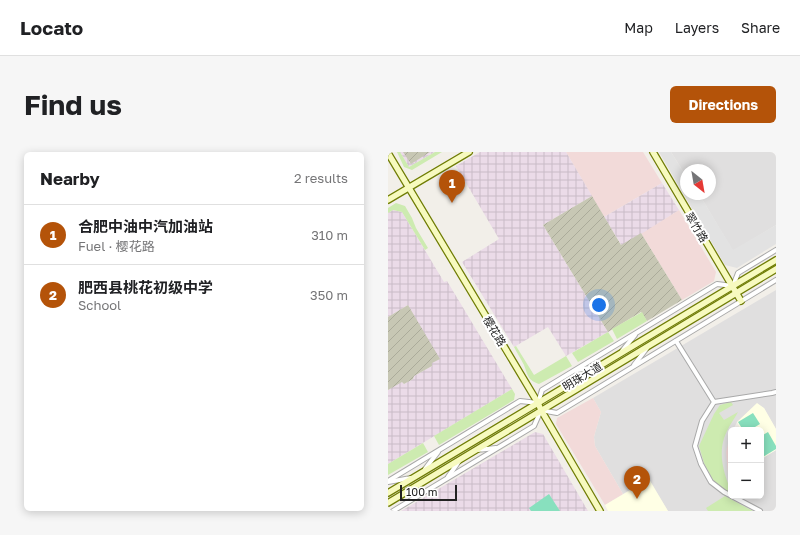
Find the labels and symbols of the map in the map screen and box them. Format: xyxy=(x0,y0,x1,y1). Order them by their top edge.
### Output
north arrow xyxy=(680,164,716,200)
pin: 1 xyxy=(439,170,465,203)
street label: 翠竹路 xyxy=(683,210,711,244)
your location xyxy=(589,295,609,315)
street label: 樱花路 xyxy=(481,314,509,348)
street label: 明珠大道 xyxy=(560,359,604,393)
pin: 2 xyxy=(624,466,650,499)
scale bar xyxy=(400,483,457,502)

